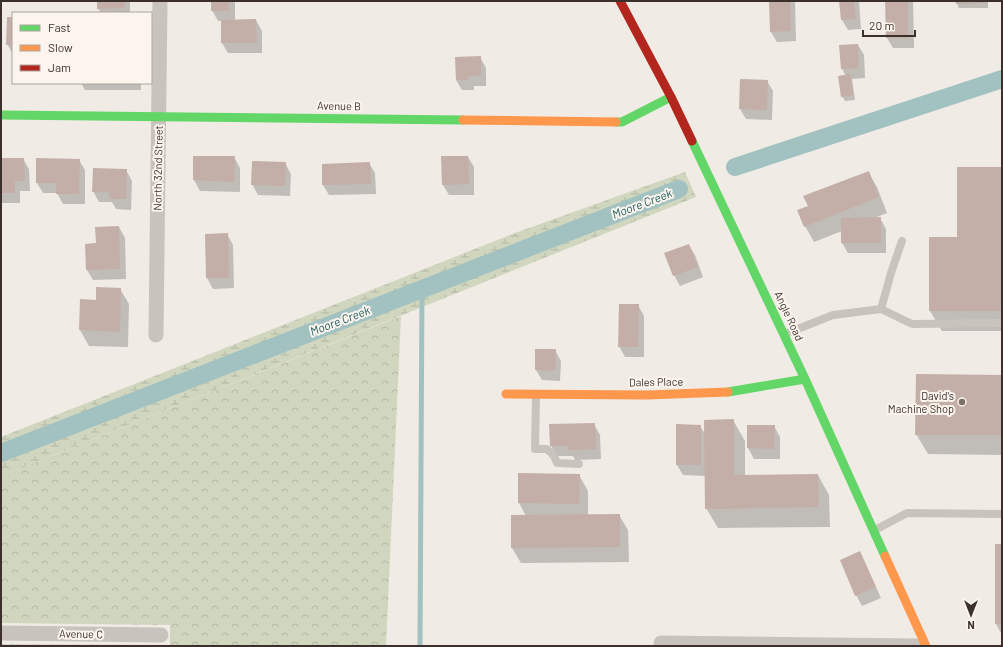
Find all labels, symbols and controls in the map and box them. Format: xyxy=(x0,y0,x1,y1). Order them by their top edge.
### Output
legend xyxy=(12,12,152,84)
scale bar xyxy=(863,12,915,38)
text: 20 m xyxy=(869,18,895,32)
text: Fast xyxy=(48,20,71,34)
text: Slow xyxy=(48,40,73,54)
text: Jam xyxy=(48,60,71,74)
street label: Avenue B xyxy=(317,99,361,112)
street label: North 32nd Street xyxy=(150,125,165,211)
water label: Moore Creek xyxy=(610,185,674,221)
street label: Angle Road xyxy=(772,289,807,343)
water label: Moore Creek xyxy=(308,302,372,338)
street label: Dales Place xyxy=(629,375,683,388)
place label: David's Machine Shop xyxy=(888,389,954,415)
marker: David's Machine Shop xyxy=(957,397,967,407)
north arrow xyxy=(951,595,991,635)
text: N xyxy=(967,619,975,632)
street label: Avenue C xyxy=(59,627,103,640)

